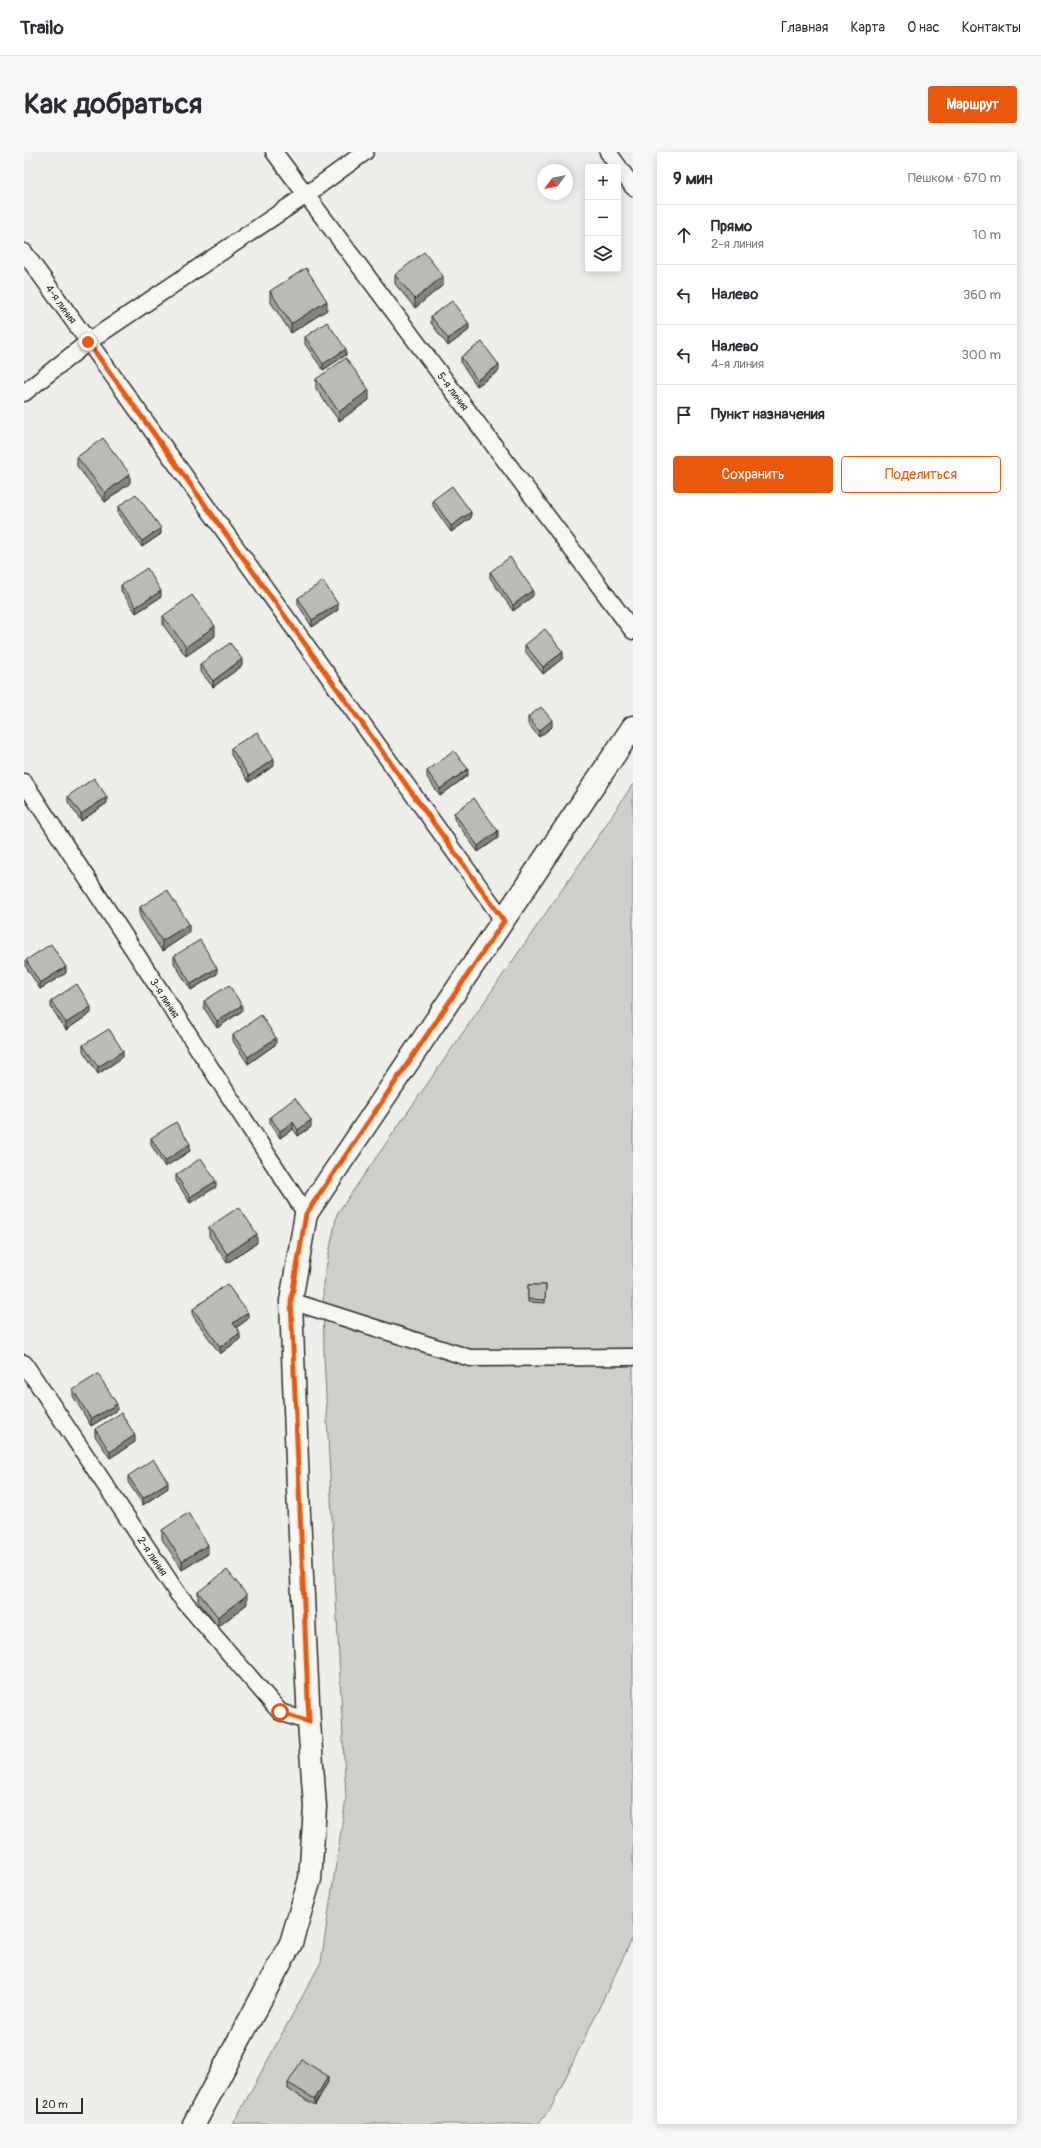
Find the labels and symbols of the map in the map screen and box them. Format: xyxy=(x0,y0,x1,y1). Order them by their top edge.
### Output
north arrow xyxy=(537,164,573,200)
street label: 4-я линия xyxy=(43,282,80,326)
route end xyxy=(79,333,97,351)
street label: 5-я линия xyxy=(435,370,472,413)
street label: 3-я линия xyxy=(147,976,183,1020)
street label: 2-я линия xyxy=(135,1534,170,1578)
route start xyxy=(271,1703,289,1721)
scale bar xyxy=(36,2096,83,2115)

